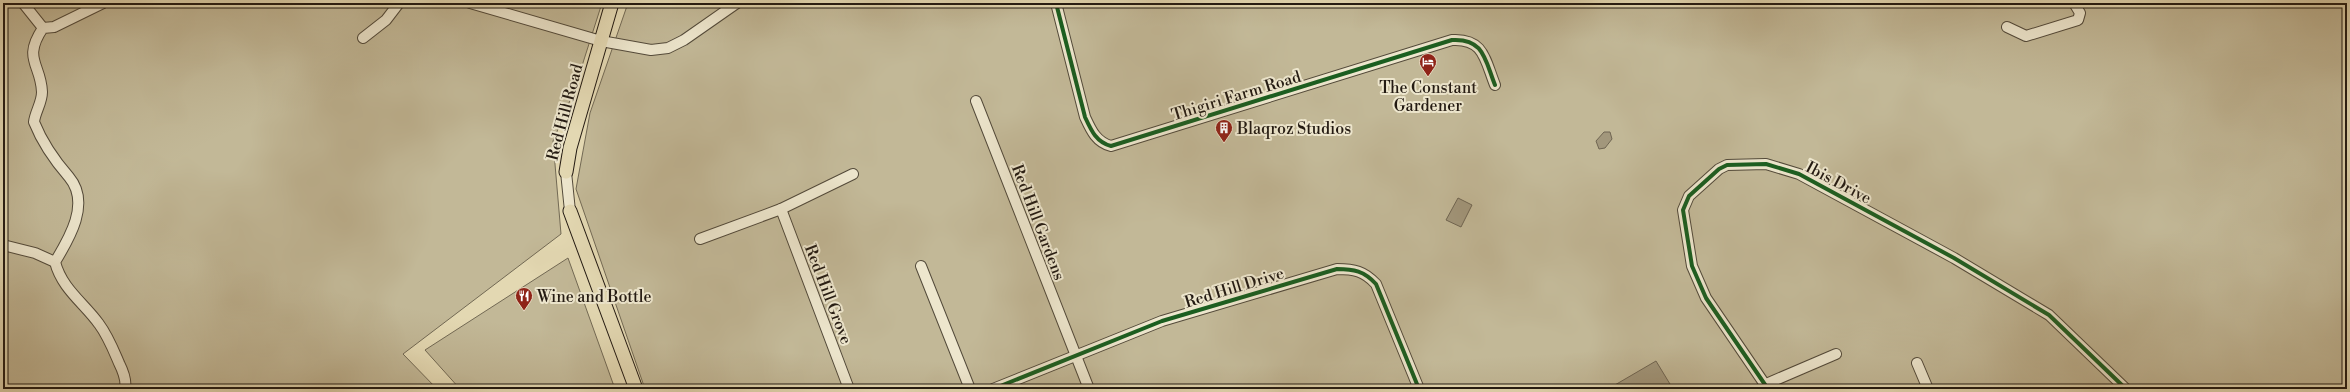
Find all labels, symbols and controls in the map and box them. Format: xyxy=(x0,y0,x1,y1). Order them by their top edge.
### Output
hotel icon: The Constant Gardener xyxy=(1418,52,1438,77)
street label: Red Hill Road xyxy=(542,62,587,163)
street label: Thigiri Farm Road xyxy=(1169,67,1303,125)
place label: The Constant Gardener xyxy=(1379,78,1477,116)
building icon: Blaqroz Studios xyxy=(1214,118,1234,143)
place label: Blaqroz Studios xyxy=(1236,119,1351,139)
street label: Ibis Drive xyxy=(1802,157,1875,208)
street label: Red Hill Gardens xyxy=(1007,162,1069,283)
street label: Red Hill Grove xyxy=(800,242,856,347)
street label: Red Hill Drive xyxy=(1182,263,1286,313)
restaurant icon: Wine and Bottle xyxy=(514,286,534,311)
place label: Wine and Bottle xyxy=(536,287,652,307)

